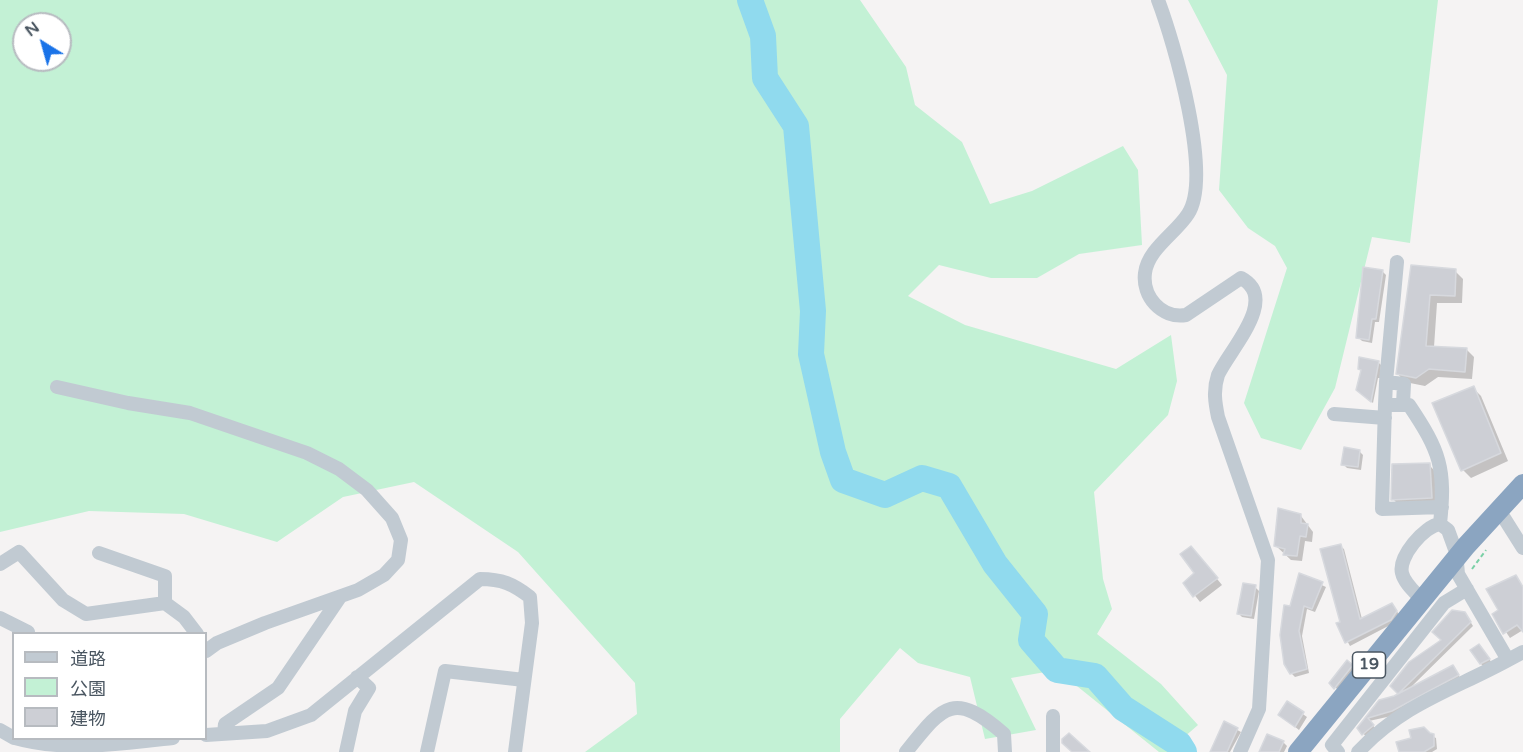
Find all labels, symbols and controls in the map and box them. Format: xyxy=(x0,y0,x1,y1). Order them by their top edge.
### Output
north arrow xyxy=(12,12,72,72)
text: N xyxy=(21,17,44,41)
legend xyxy=(12,632,207,740)
text: 道路 xyxy=(70,648,106,670)
road number: 19 xyxy=(1352,652,1386,678)
text: 公園 xyxy=(70,678,106,700)
text: 建物 xyxy=(70,708,106,730)

